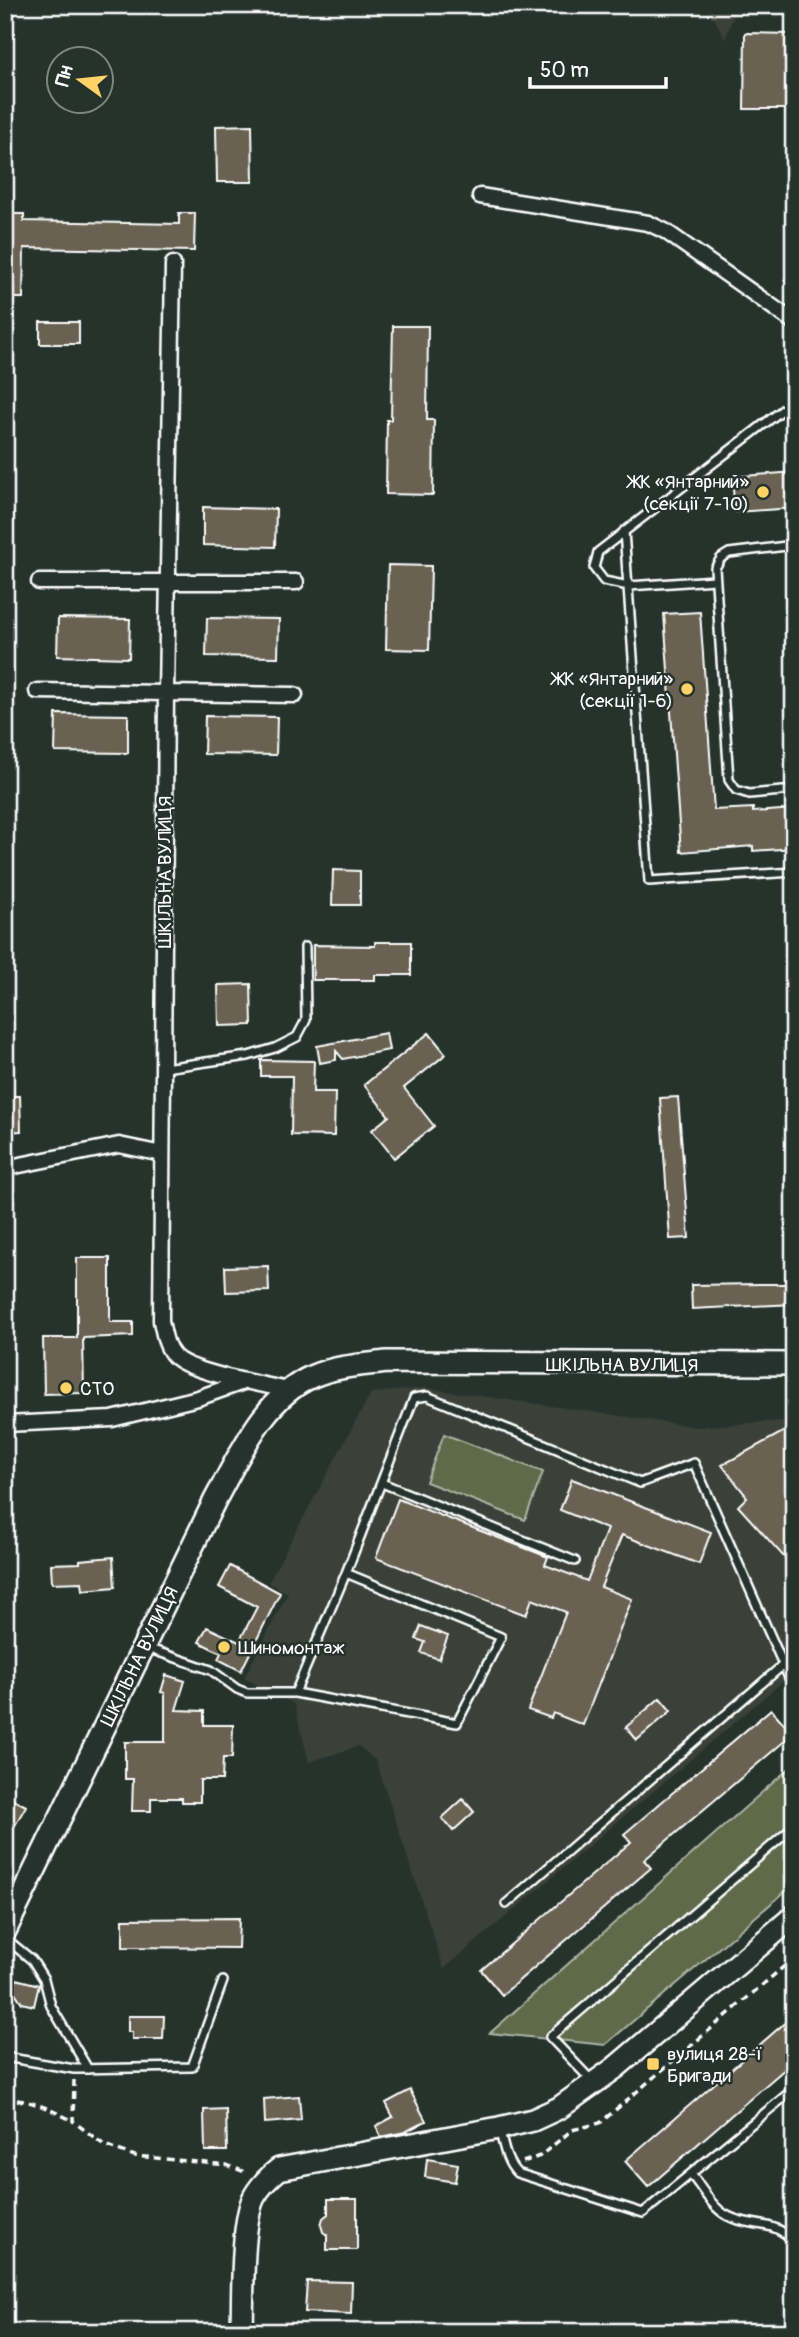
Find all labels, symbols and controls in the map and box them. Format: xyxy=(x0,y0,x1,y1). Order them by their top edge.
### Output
north arrow xyxy=(46,46,116,116)
scale bar xyxy=(530,46,666,90)
text: 50 m xyxy=(540,57,589,84)
text: Пн xyxy=(50,63,79,89)
place label: ЖК «Янтарний» (секції 7-10) xyxy=(626,470,749,516)
marker: ЖК «Янтарний» (секції 7-10) xyxy=(755,484,771,500)
place label: ЖК «Янтарний» (секції 1-6) xyxy=(550,667,673,713)
marker: ЖК «Янтарний» (секції 1-6) xyxy=(679,681,695,697)
street label: ШКІЛЬНА ВУЛИЦЯ xyxy=(153,796,177,948)
street label: ШКІЛЬНА ВУЛИЦЯ xyxy=(546,1353,698,1377)
place label: СТО xyxy=(80,1377,114,1401)
marker: СТО xyxy=(58,1380,74,1396)
street label: ШКІЛЬНА ВУЛИЦЯ xyxy=(96,1583,184,1730)
place label: Шиномонтаж xyxy=(238,1636,345,1660)
marker: Шиномонтаж xyxy=(216,1639,232,1655)
place label: вулиця 28-ї Бригади xyxy=(667,2042,763,2088)
marker: вулиця 28-ї Бригади xyxy=(645,2056,661,2072)

